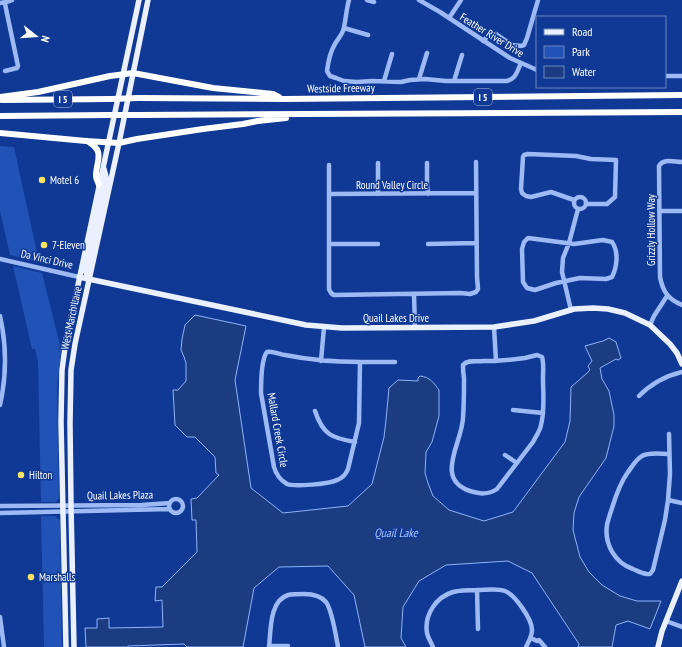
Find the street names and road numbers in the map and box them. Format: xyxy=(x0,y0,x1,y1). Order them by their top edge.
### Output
street label: Feather River Drive xyxy=(457,10,527,61)
street label: Westside Freeway xyxy=(307,80,376,96)
road number: I 5 xyxy=(474,89,492,105)
road number: I 5 xyxy=(54,91,72,107)
street label: Round Valley Circle xyxy=(356,178,429,192)
street label: Grizzly Hollow Way xyxy=(644,193,658,266)
street label: Da Vinci Drive xyxy=(20,246,75,272)
street label: West March Lane xyxy=(57,285,85,351)
street label: Quail Lakes Drive xyxy=(363,311,429,325)
street label: Mallard Creek Circle xyxy=(265,391,292,469)
street label: Quail Lakes Plaza xyxy=(87,487,153,503)

